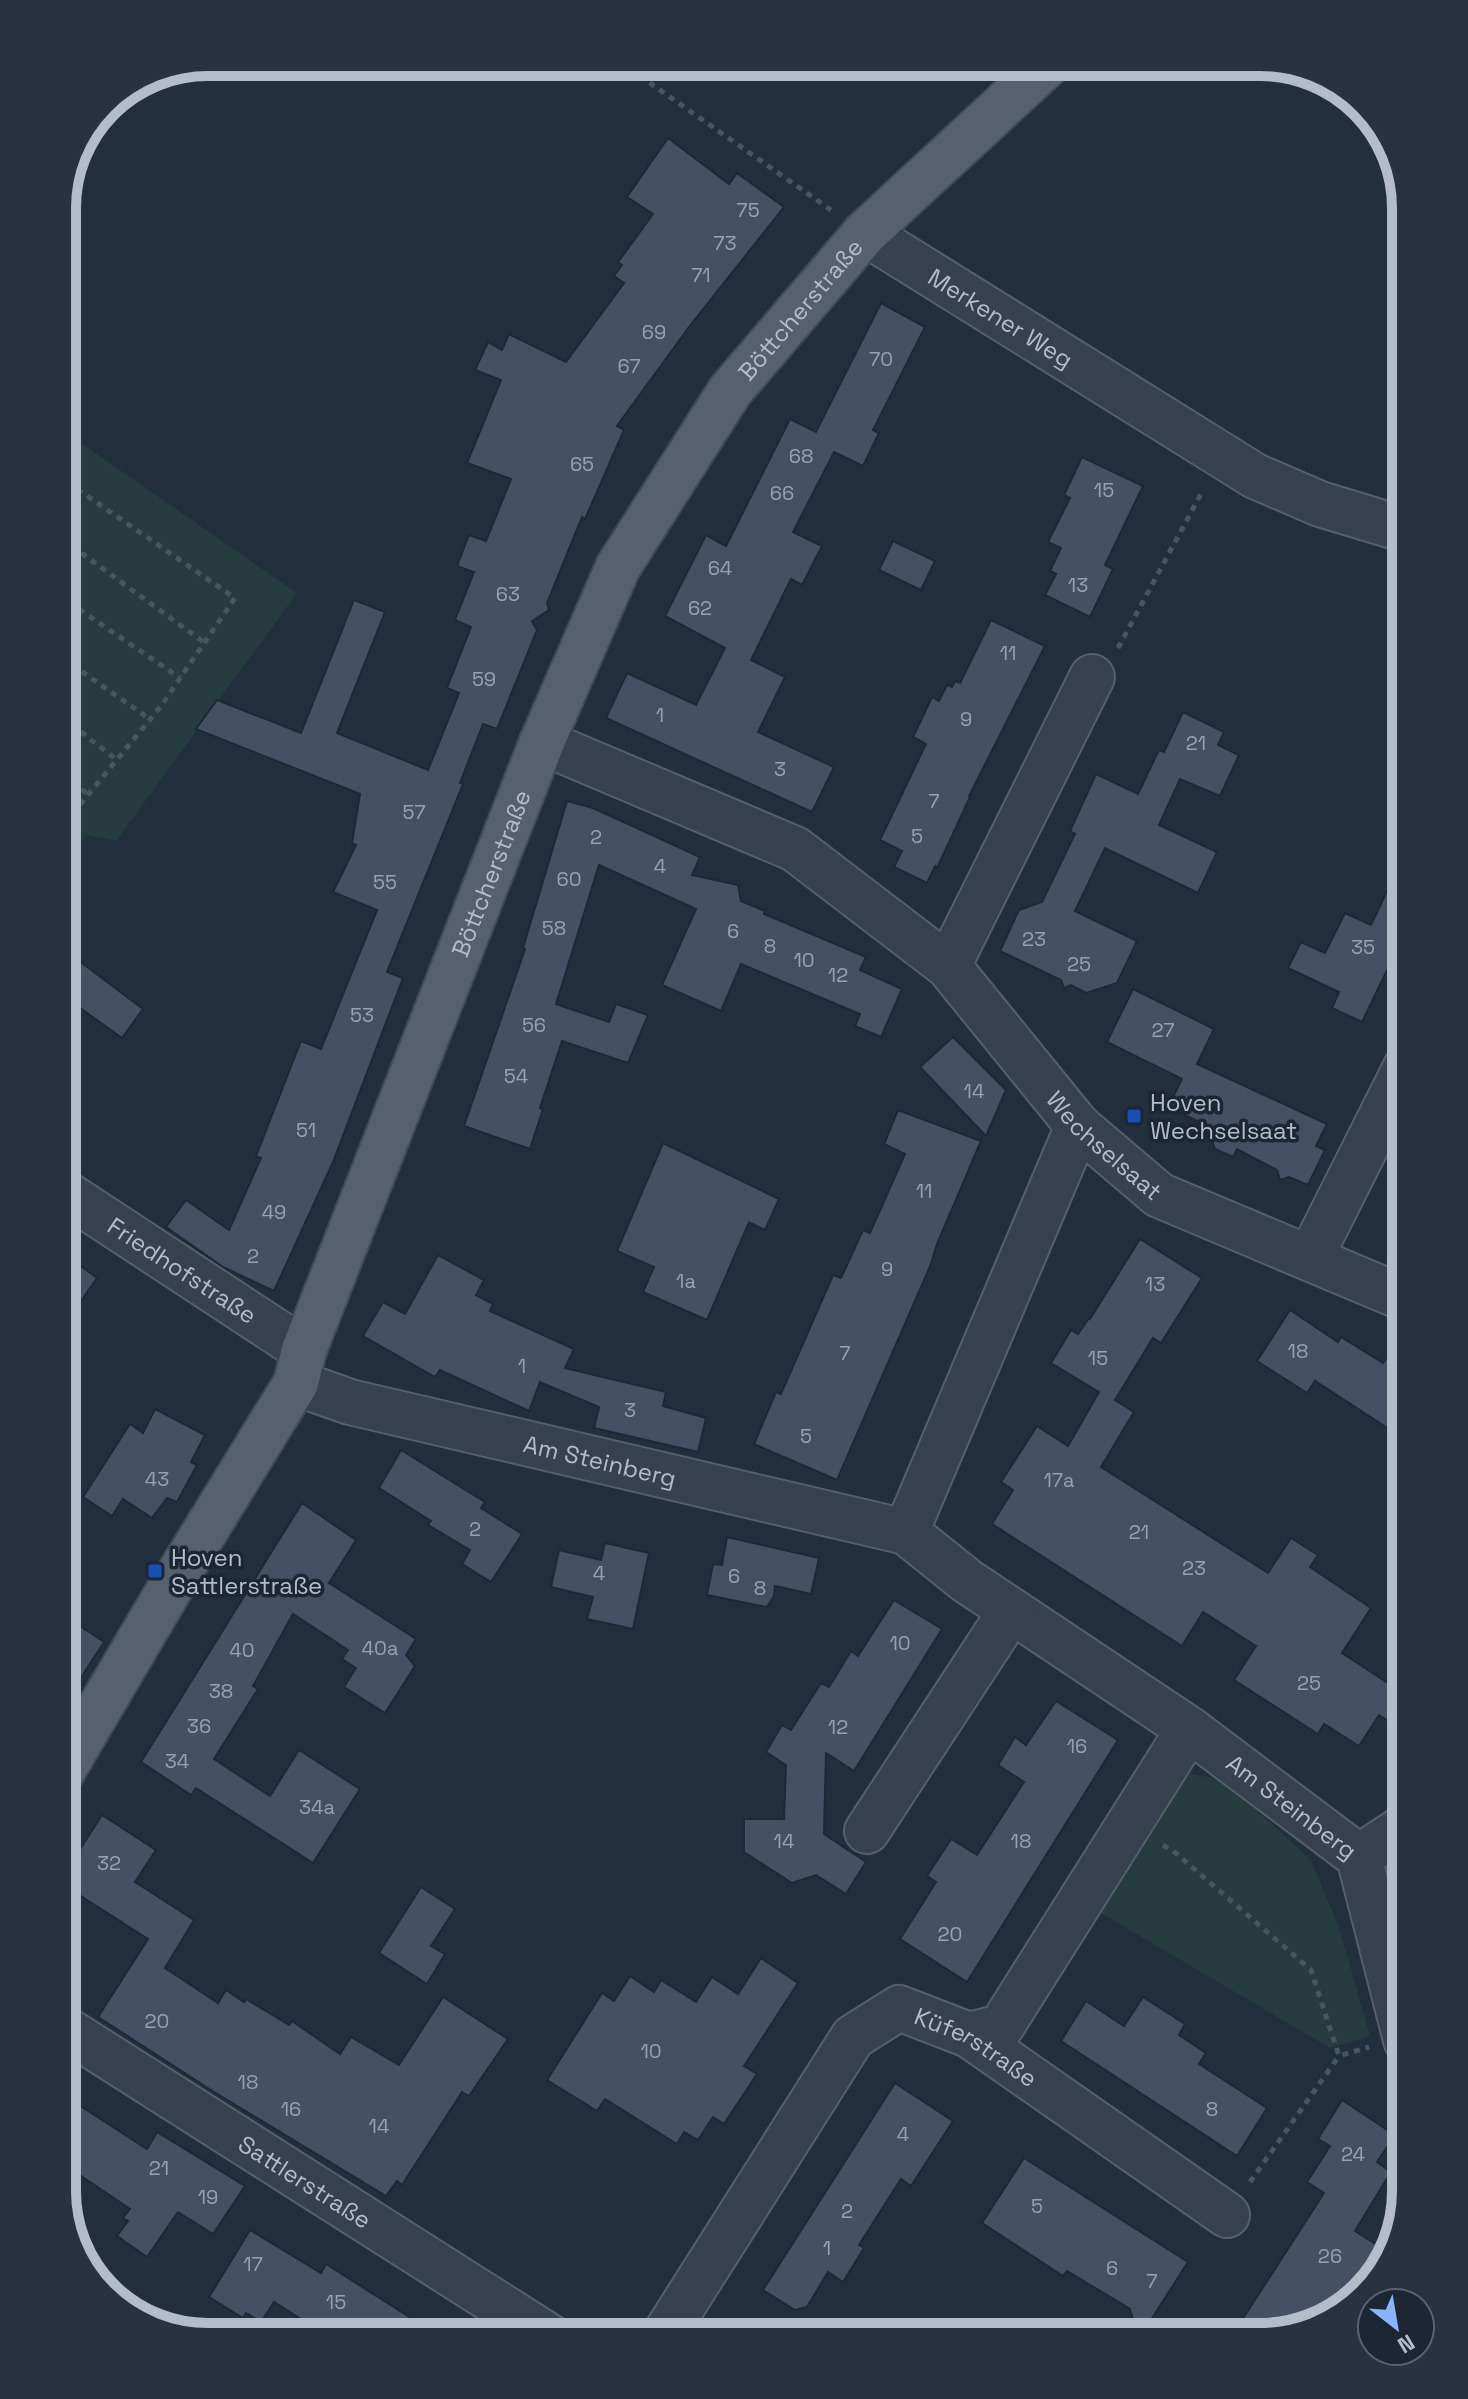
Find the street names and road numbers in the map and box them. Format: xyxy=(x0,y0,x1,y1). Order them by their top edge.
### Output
street label: Böttcherstraße xyxy=(731,232,869,386)
street label: Merkener Weg xyxy=(923,261,1079,374)
street label: Böttcherstraße xyxy=(444,785,537,961)
street label: Wechselsaat xyxy=(1040,1084,1169,1207)
street label: Friedhofstraße xyxy=(102,1210,263,1330)
street label: Am Steinberg xyxy=(521,1428,679,1493)
street label: Am Steinberg xyxy=(1220,1747,1363,1866)
street label: Küferstraße xyxy=(910,2000,1044,2094)
street label: Sattlerstraße xyxy=(233,2128,377,2235)

